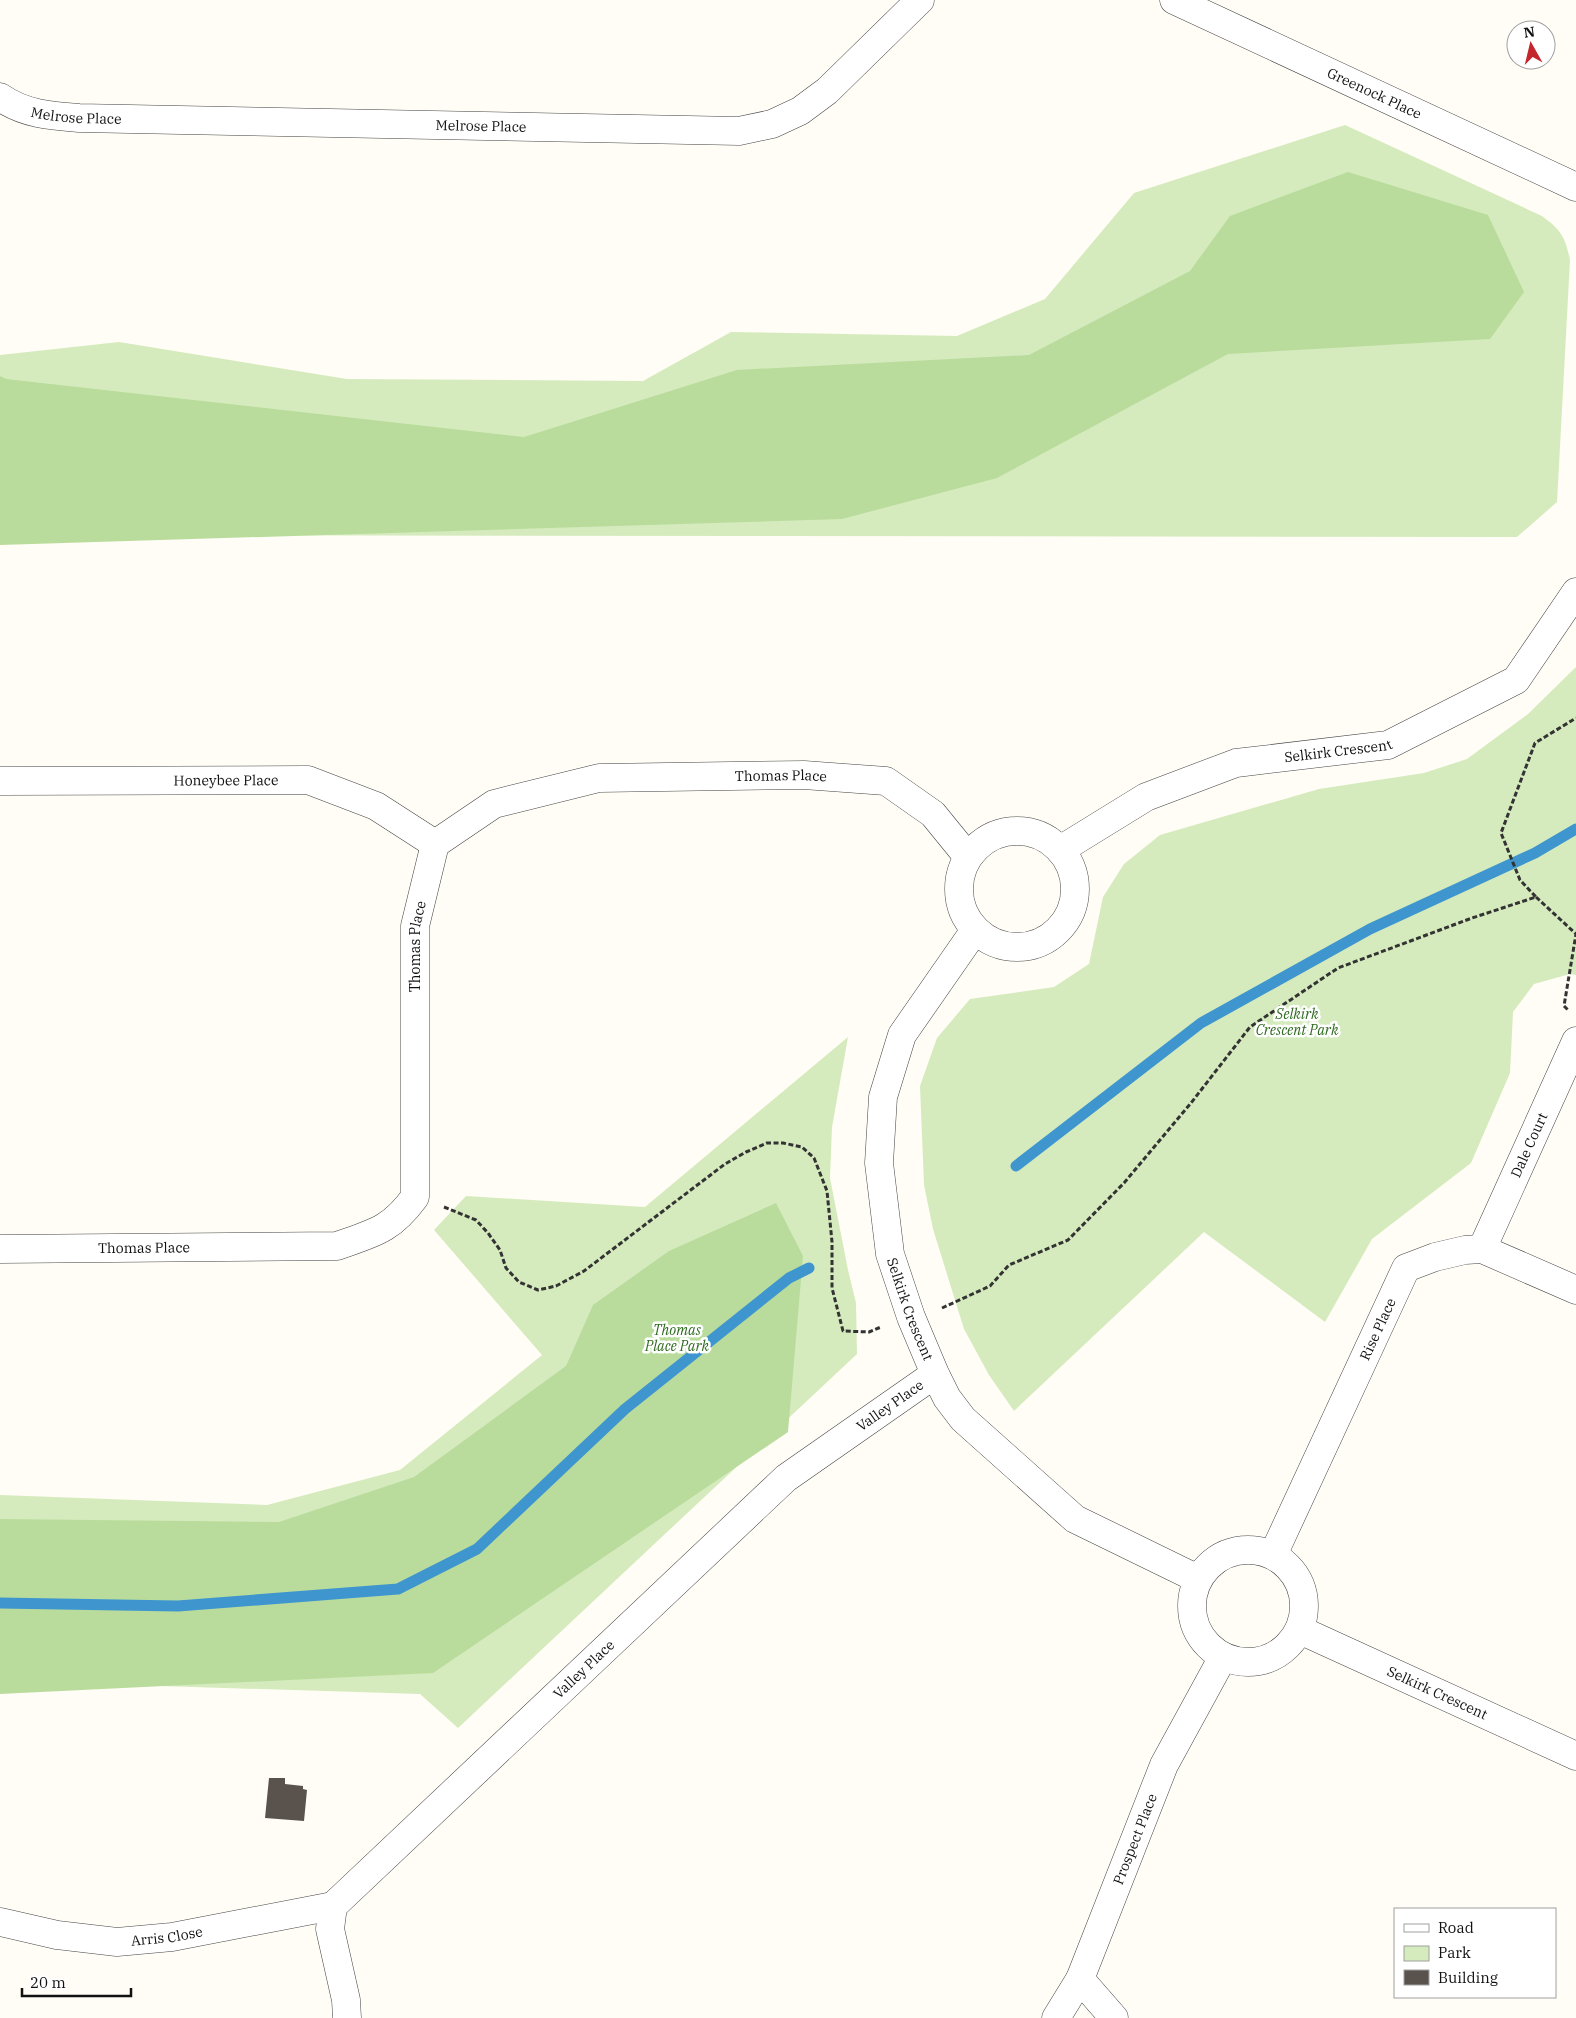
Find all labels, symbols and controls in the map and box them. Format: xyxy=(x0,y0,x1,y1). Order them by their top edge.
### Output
north arrow xyxy=(1506,20,1556,70)
text: N xyxy=(1522,22,1536,42)
street label: Greenock Place xyxy=(1324,63,1425,123)
street label: Melrose Place xyxy=(29,103,122,128)
street label: Melrose Place xyxy=(435,116,527,136)
street label: Selkirk Crescent xyxy=(1283,735,1396,766)
street label: Thomas Place xyxy=(735,766,827,786)
street label: Honeybee Place xyxy=(174,771,278,789)
street label: Thomas Place xyxy=(406,899,430,992)
park label: Selkirk Crescent Park xyxy=(1256,1005,1339,1039)
street label: Dale Court xyxy=(1506,1110,1551,1180)
street label: Thomas Place xyxy=(98,1238,190,1257)
street label: Selkirk Crescent xyxy=(883,1255,937,1363)
street label: Rise Place xyxy=(1356,1295,1400,1363)
park label: Thomas Place Park xyxy=(644,1321,710,1355)
street label: Valley Place xyxy=(853,1376,927,1435)
street label: Valley Place xyxy=(549,1636,618,1702)
street label: Selkirk Crescent xyxy=(1384,1662,1490,1723)
street label: Prospect Place xyxy=(1109,1791,1161,1887)
legend xyxy=(1394,1908,1556,1998)
text: Road xyxy=(1438,1918,1474,1937)
street label: Arris Close xyxy=(130,1922,204,1950)
text: Park xyxy=(1438,1943,1471,1962)
scale bar xyxy=(22,1966,131,1998)
text: Building xyxy=(1438,1968,1498,1987)
text: 20 m xyxy=(30,1973,66,1992)

